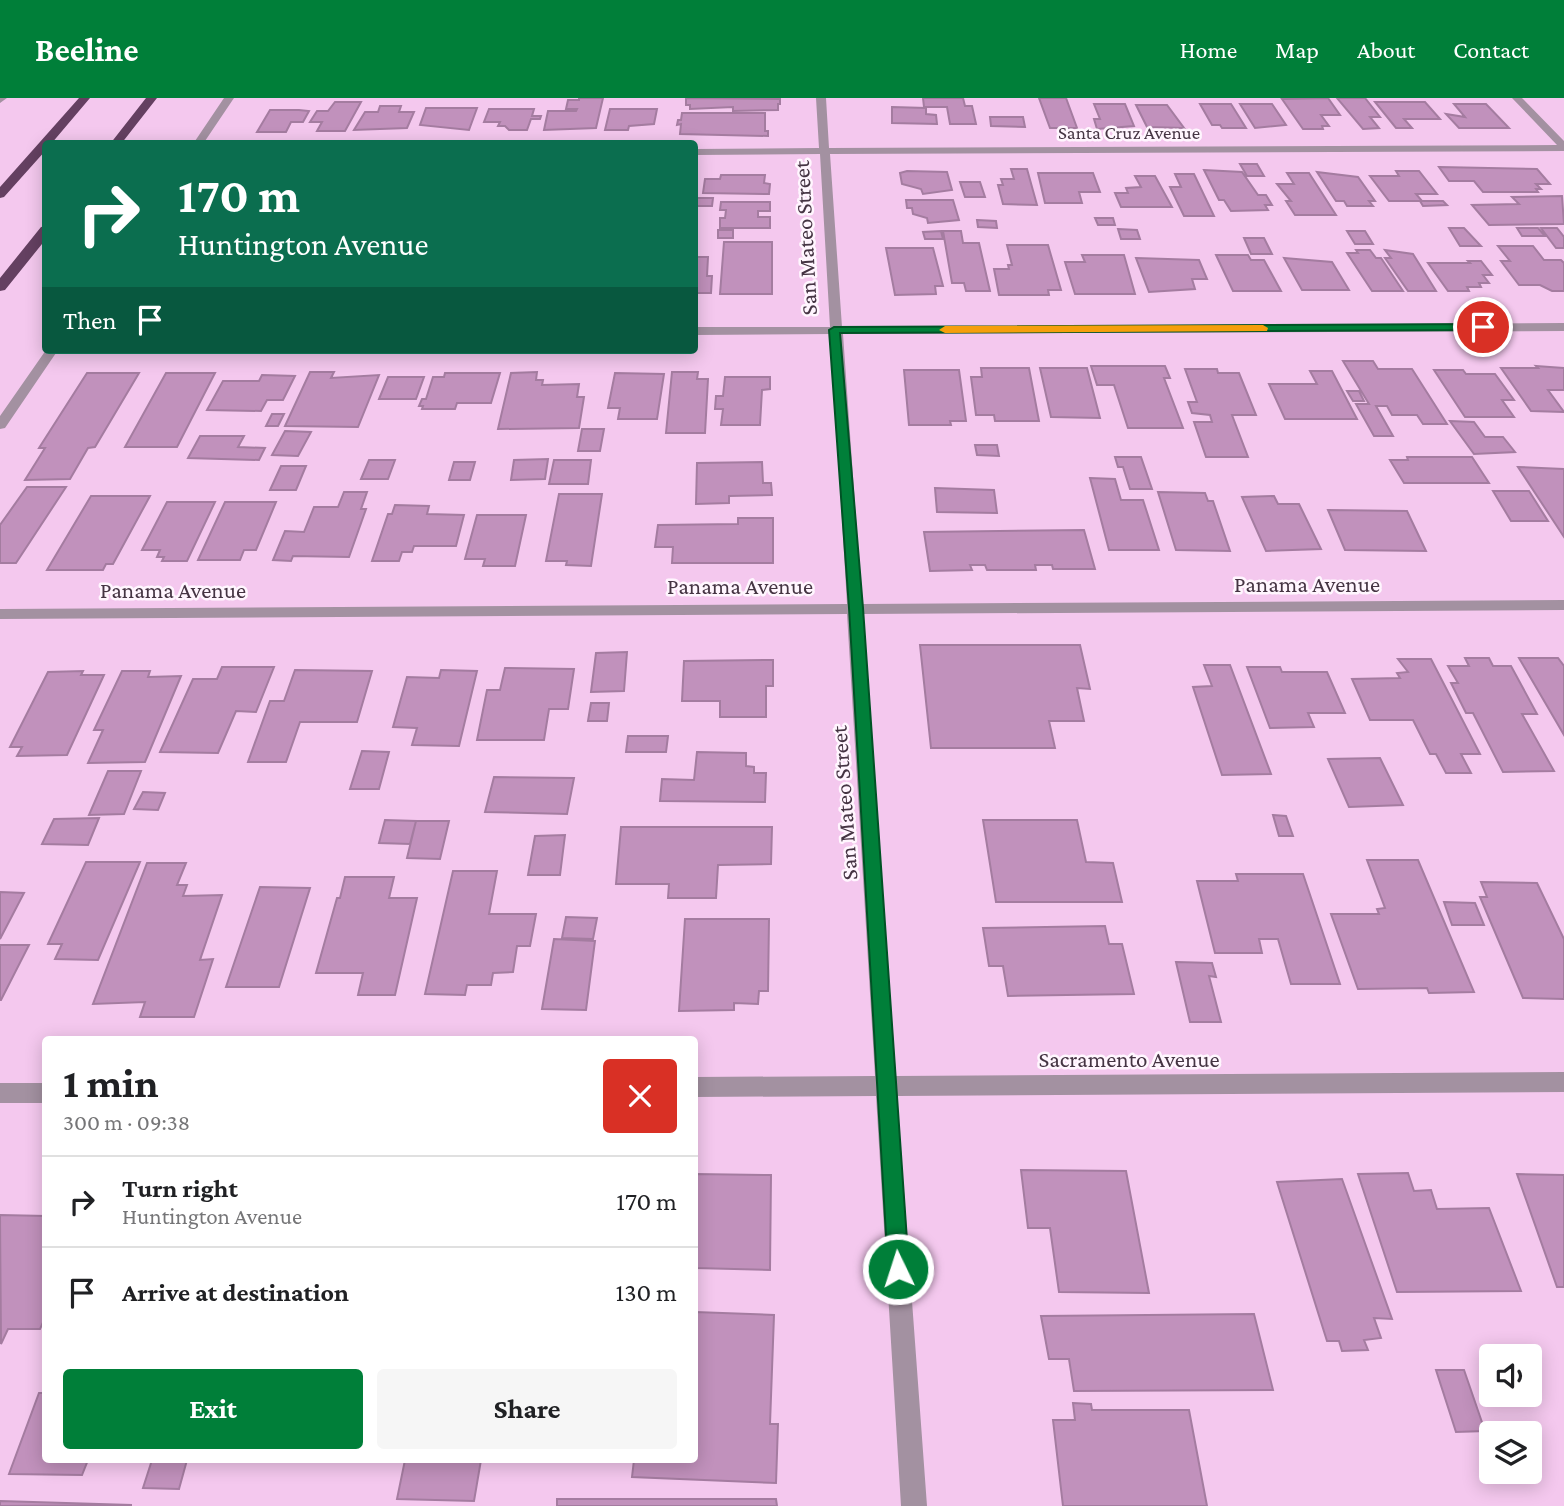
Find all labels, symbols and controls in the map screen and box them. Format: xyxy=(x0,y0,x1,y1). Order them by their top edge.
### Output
text: Beeline xyxy=(35,31,139,68)
text: Home xyxy=(1180,36,1237,63)
text: Map xyxy=(1275,36,1319,63)
text: About xyxy=(1357,36,1415,63)
text: Contact xyxy=(1453,36,1529,63)
street label: Santa Cruz Avenue xyxy=(1058,122,1200,143)
street label: San Mateo Street xyxy=(788,160,822,316)
icon: right xyxy=(63,168,154,259)
text: 170 m xyxy=(178,168,300,223)
text: Huntington Avenue xyxy=(178,226,428,262)
pin xyxy=(1453,297,1513,357)
icon: arrive xyxy=(131,301,169,339)
text: Then xyxy=(63,306,117,335)
icon: arrive xyxy=(1464,308,1502,346)
street label: Panama Avenue xyxy=(1234,571,1380,597)
street label: Panama Avenue xyxy=(667,573,813,599)
street label: Panama Avenue xyxy=(100,577,246,603)
street label: San Mateo Street xyxy=(826,724,862,881)
street label: Sacramento Avenue xyxy=(1038,1046,1220,1072)
text: 1 min xyxy=(63,1059,159,1106)
button: close xyxy=(603,1059,677,1133)
text: 300 m · 09:38 xyxy=(63,1109,190,1135)
text: Turn right xyxy=(122,1174,238,1203)
icon: right xyxy=(63,1183,101,1221)
text: 170 m xyxy=(616,1187,677,1216)
text: Huntington Avenue xyxy=(122,1203,302,1229)
position arrow xyxy=(861,1232,935,1306)
icon: arrive xyxy=(63,1274,101,1312)
text: Arrive at destination xyxy=(122,1278,349,1307)
text: 130 m xyxy=(616,1278,677,1307)
map controls xyxy=(1479,1344,1542,1484)
button: sound xyxy=(1479,1344,1542,1407)
button: Exit xyxy=(63,1369,363,1449)
button: Share xyxy=(377,1369,677,1449)
button: layers xyxy=(1479,1421,1542,1484)

